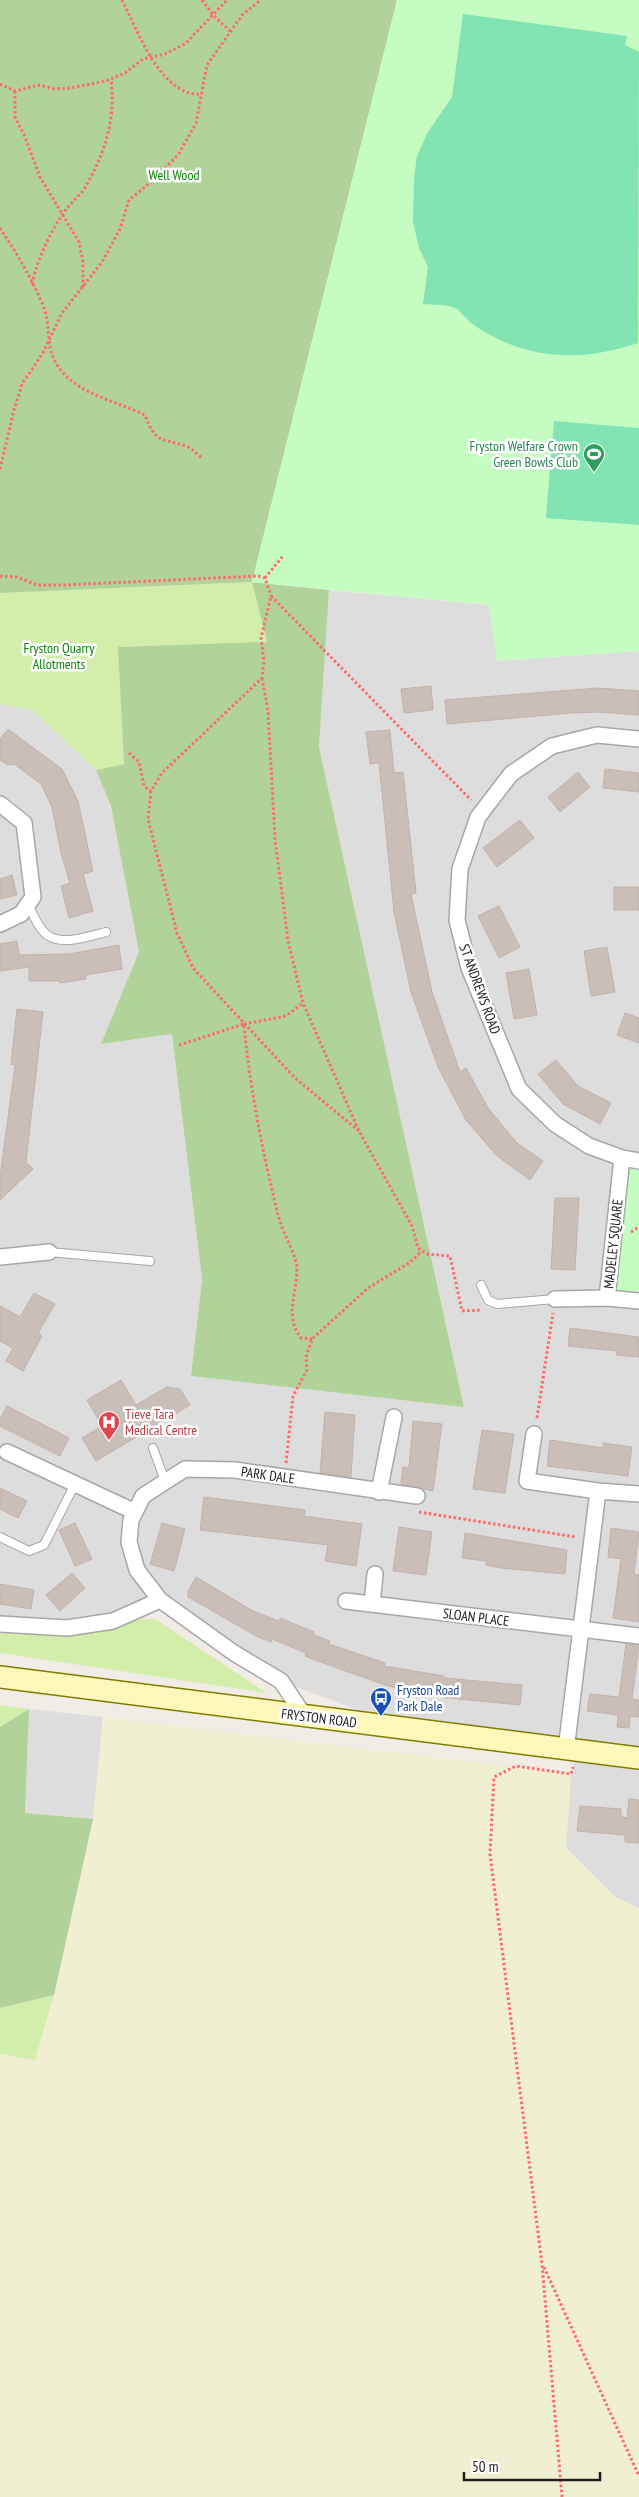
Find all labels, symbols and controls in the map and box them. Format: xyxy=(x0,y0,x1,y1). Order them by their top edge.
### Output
park label: Well Wood xyxy=(148,166,200,184)
place label: Fryston Welfare Crown Green Bowls Club xyxy=(470,437,578,471)
sports icon: Fryston Welfare Crown Green Bowls Club xyxy=(582,442,606,473)
park label: Fryston Quarry Allotments xyxy=(24,639,95,673)
street label: ST ANDREWS ROAD xyxy=(455,941,505,1037)
street label: MADELEY SQUARE xyxy=(599,1198,627,1290)
place label: Tieve Tara Medical Centre xyxy=(125,1405,197,1439)
hospital icon: Tieve Tara Medical Centre xyxy=(97,1410,121,1441)
street label: PARK DALE xyxy=(240,1462,296,1488)
street label: SLOAN PLACE xyxy=(442,1604,510,1630)
place label: Fryston Road Park Dale xyxy=(397,1681,459,1715)
bus stop icon: Fryston Road Park Dale xyxy=(369,1686,393,1717)
street label: FRYSTON ROAD xyxy=(280,1704,358,1732)
scale bar xyxy=(464,2450,600,2482)
text: 50 m xyxy=(472,2457,498,2476)

